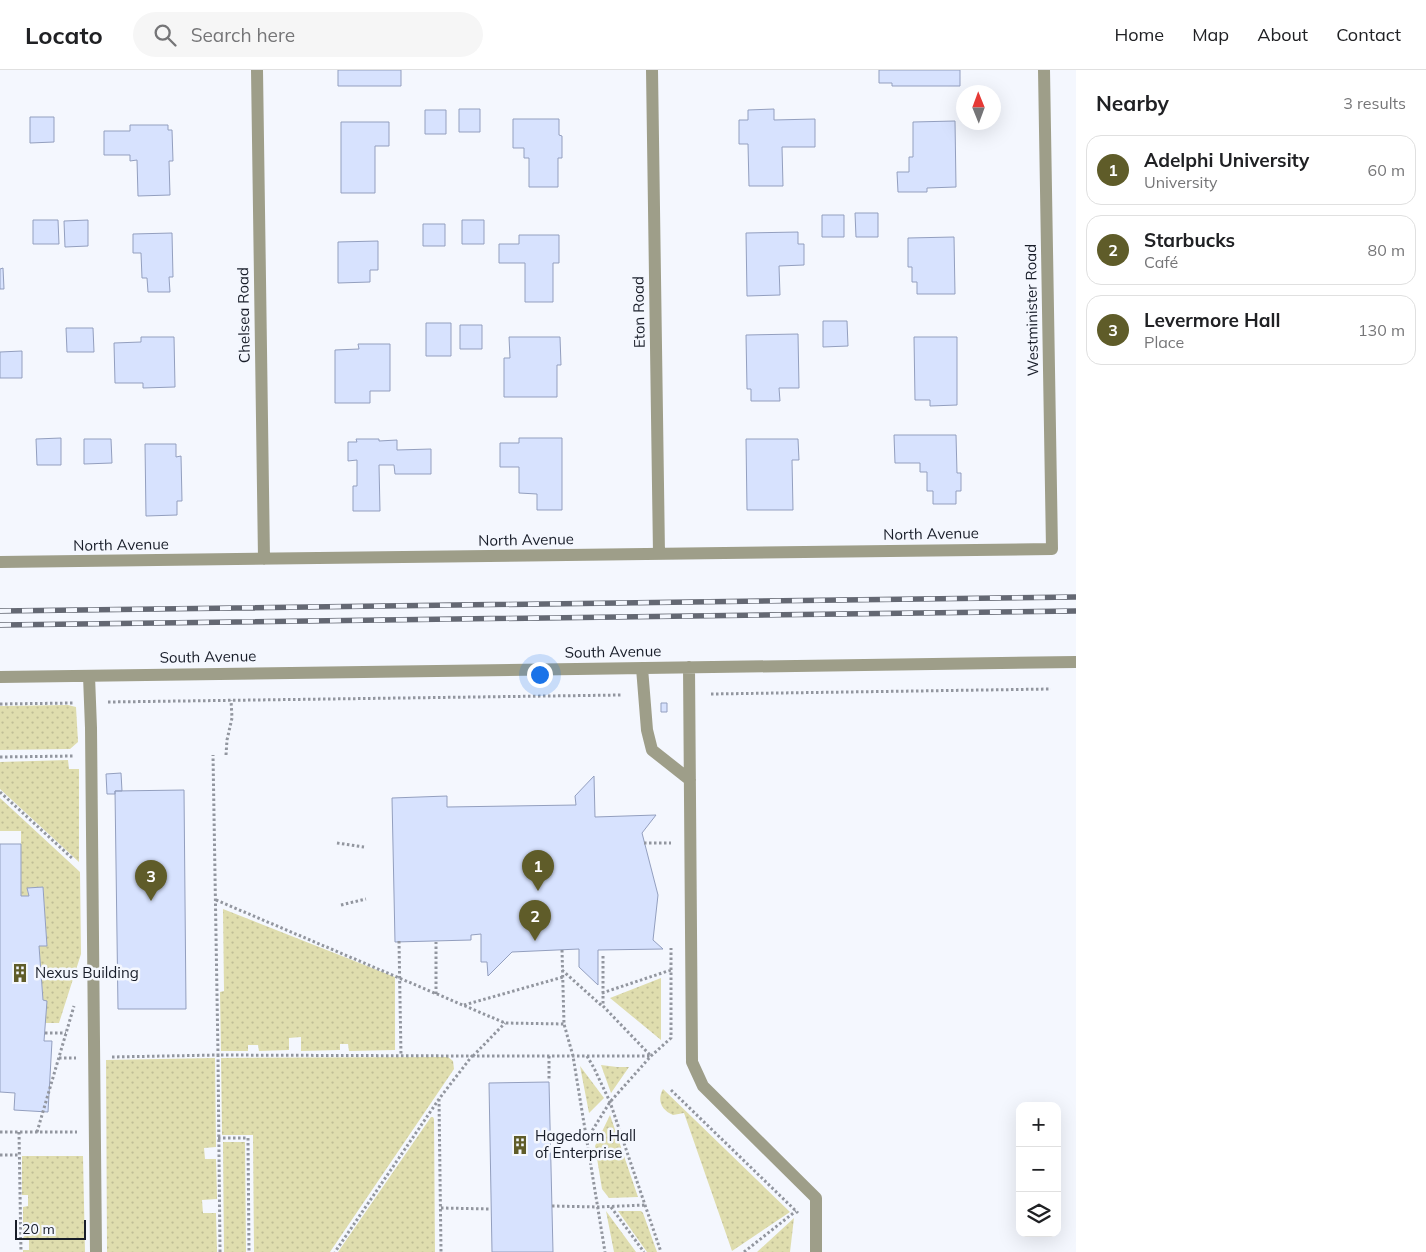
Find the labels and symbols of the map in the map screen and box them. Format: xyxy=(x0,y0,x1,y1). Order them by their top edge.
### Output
north arrow xyxy=(956,85,1001,130)
street label: Westminister Road xyxy=(1021,244,1042,376)
street label: Chelsea Road xyxy=(233,267,254,363)
street label: Eton Road xyxy=(628,276,649,348)
street label: North Avenue xyxy=(883,523,979,544)
street label: North Avenue xyxy=(478,529,574,550)
street label: North Avenue xyxy=(73,534,169,555)
street label: South Avenue xyxy=(564,641,662,662)
street label: South Avenue xyxy=(159,646,257,667)
your location xyxy=(527,662,553,688)
pin: 1 xyxy=(522,850,554,891)
pin: 3 xyxy=(135,860,167,901)
pin: 2 xyxy=(519,900,551,941)
building icon: Nexus Building xyxy=(9,962,31,984)
place label: Nexus Building xyxy=(35,963,139,982)
place label: Hagedorn Hall of Enterprise xyxy=(535,1126,636,1162)
building icon: Hagedorn Hall of Enterprise xyxy=(509,1134,531,1156)
scale bar xyxy=(15,1217,86,1240)

